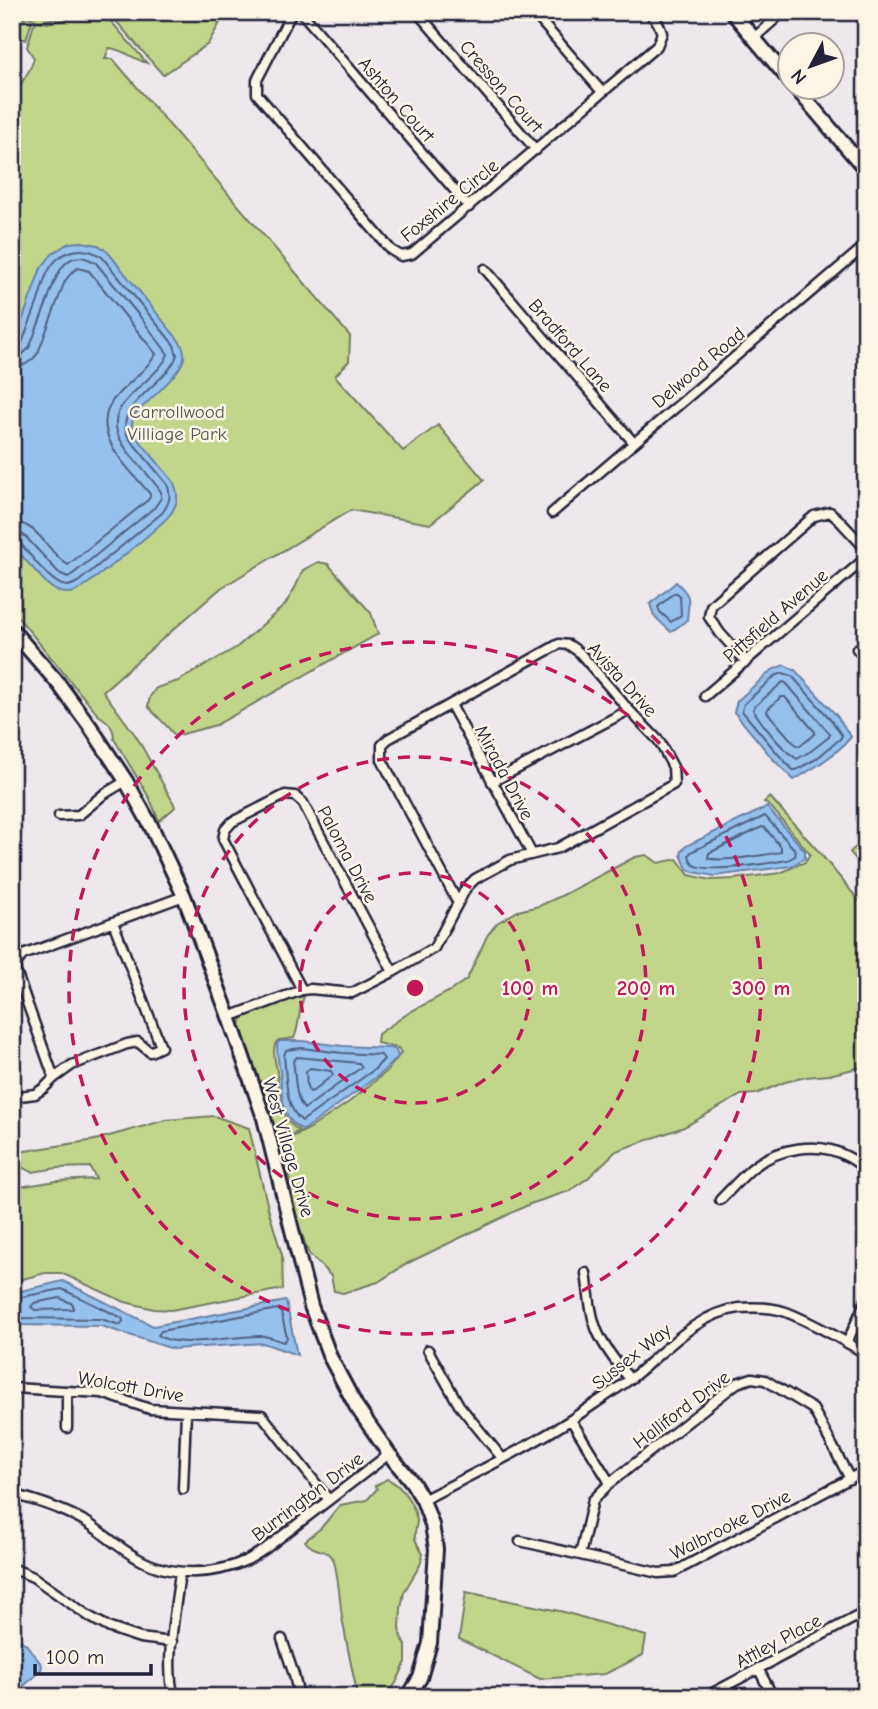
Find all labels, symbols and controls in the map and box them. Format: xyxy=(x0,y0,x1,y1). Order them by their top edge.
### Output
north arrow xyxy=(776,32,846,102)
street label: Cresson Court xyxy=(455,36,548,138)
street label: Ashton Court xyxy=(353,53,439,147)
text: N xyxy=(787,65,811,88)
street label: Foxshire Circle xyxy=(396,155,503,247)
street label: Bradford Lane xyxy=(524,295,617,397)
street label: Delwood Road xyxy=(648,323,749,413)
park label: Carrollwood Villiage Park xyxy=(127,401,227,445)
street label: Pittsfield Avenue xyxy=(719,564,832,667)
street label: Avista Drive xyxy=(583,638,662,722)
street label: Mirada Drive xyxy=(470,721,538,824)
street label: Paloma Drive xyxy=(312,802,382,907)
centre of rings xyxy=(403,976,427,1000)
text: 100 m xyxy=(502,976,558,1000)
text: 200 m xyxy=(617,976,675,1000)
text: 300 m xyxy=(732,976,790,1000)
street label: West Village Drive xyxy=(258,1075,318,1219)
street label: Sussex Way xyxy=(588,1319,676,1394)
street label: Halliford Drive xyxy=(629,1366,734,1453)
street label: Wolcott Drive xyxy=(76,1367,185,1407)
street label: Burrington Drive xyxy=(247,1448,368,1546)
street label: Walbrooke Drive xyxy=(667,1485,794,1565)
street label: Attley Place xyxy=(732,1609,825,1673)
scale bar xyxy=(35,1632,150,1676)
text: 100 m xyxy=(46,1645,104,1669)

